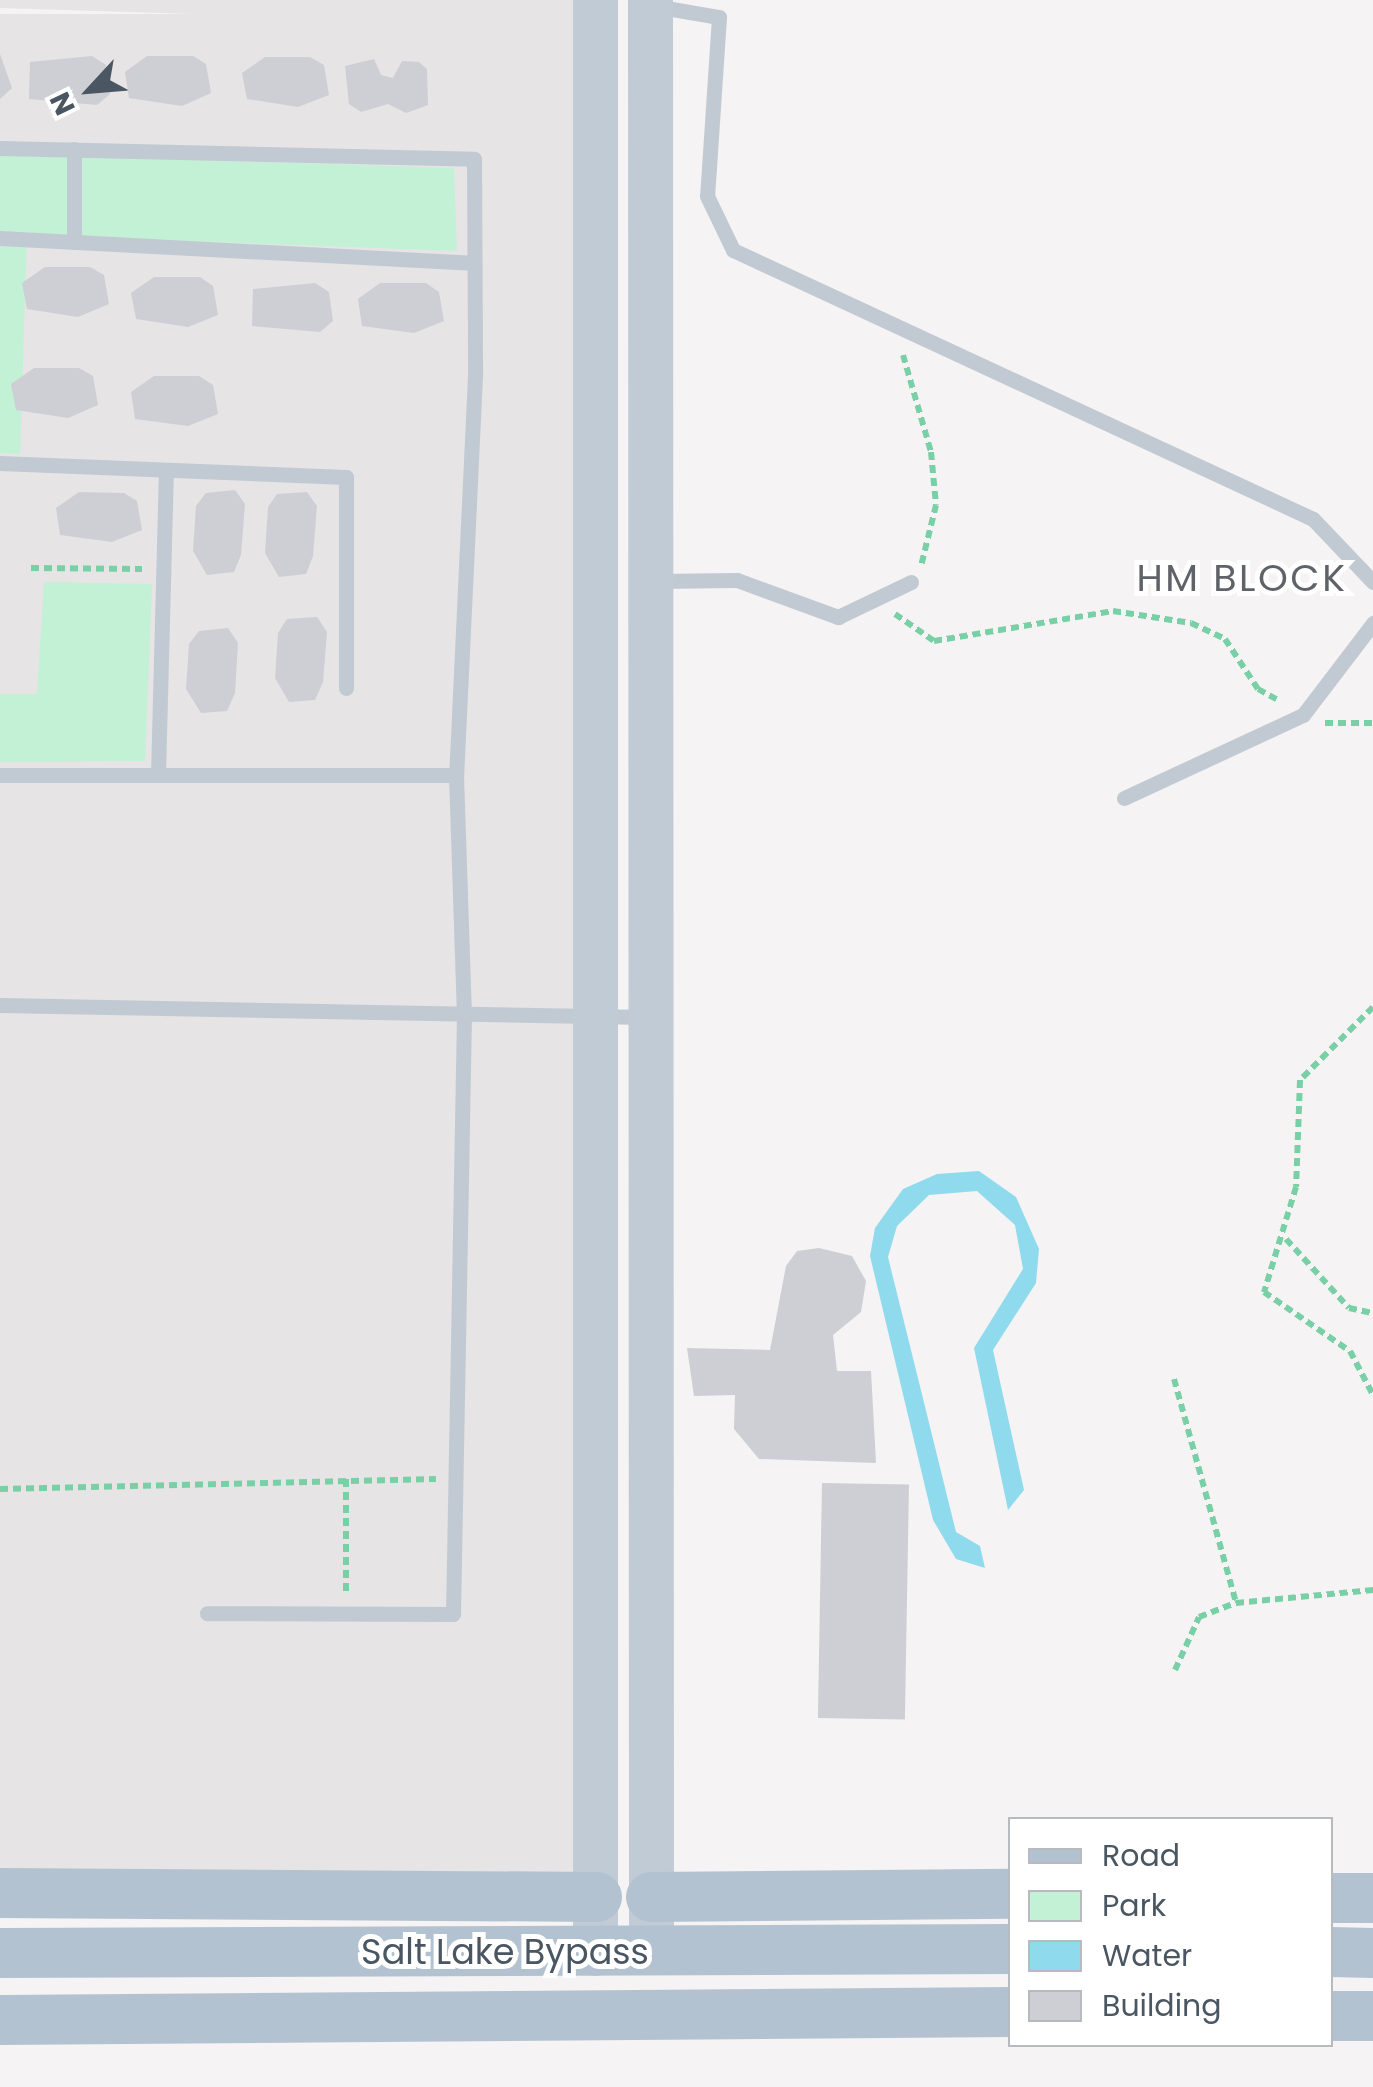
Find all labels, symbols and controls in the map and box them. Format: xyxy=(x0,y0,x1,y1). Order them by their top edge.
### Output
north arrow xyxy=(40,40,140,140)
text: N xyxy=(40,85,85,121)
district label: HM BLOCK xyxy=(1137,555,1347,601)
legend xyxy=(1008,1817,1333,2047)
text: Road xyxy=(1102,1834,1180,1877)
text: Park xyxy=(1102,1884,1166,1927)
street label: Salt Lake Bypass xyxy=(361,1931,649,1973)
text: Water xyxy=(1102,1934,1192,1977)
text: Building xyxy=(1102,1984,1222,2027)

